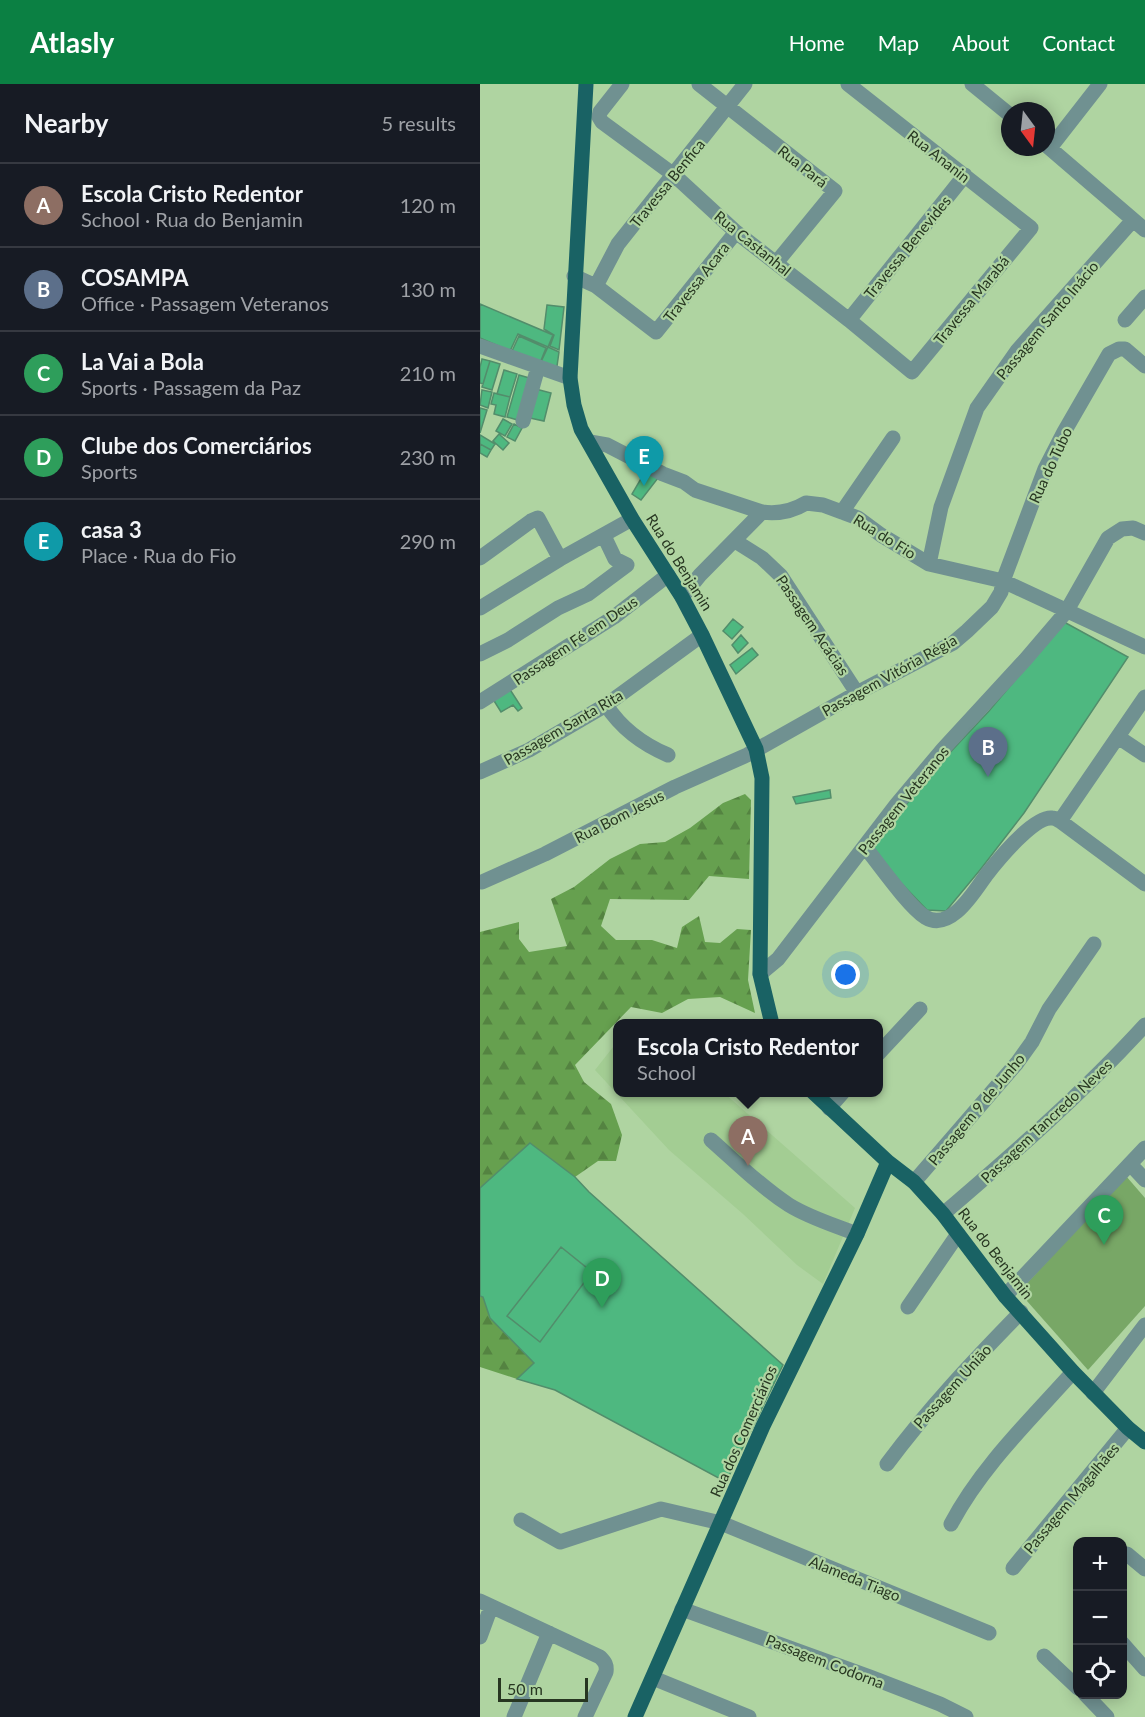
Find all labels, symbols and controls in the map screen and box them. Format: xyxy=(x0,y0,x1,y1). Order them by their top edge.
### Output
text: Atlasly xyxy=(30,25,114,59)
text: Home xyxy=(789,30,845,55)
text: Map xyxy=(878,30,919,55)
text: About xyxy=(952,30,1009,55)
text: Contact xyxy=(1042,30,1115,55)
north arrow xyxy=(1001,102,1055,156)
text: Nearby xyxy=(24,107,109,139)
text: 5 results xyxy=(381,111,456,135)
street label: Rua Ananin xyxy=(904,126,974,186)
street label: Travessa Benfica xyxy=(626,135,708,231)
street label: Rua Pará xyxy=(775,141,831,191)
text: Escola Cristo Redentor xyxy=(81,180,303,207)
street label: Travessa Benevides xyxy=(860,192,954,302)
text: A xyxy=(37,193,50,217)
text: 120 m xyxy=(400,193,456,217)
text: School · Rua do Benjamin xyxy=(81,207,303,231)
street label: Rua Castanhal xyxy=(711,207,795,279)
street label: Travessa Acara xyxy=(659,238,733,326)
street label: Travessa Marabá xyxy=(930,252,1012,348)
street label: Passagem Santo Inácio xyxy=(992,257,1102,383)
text: COSAMPA xyxy=(81,264,189,291)
text: B xyxy=(37,277,50,301)
text: 130 m xyxy=(400,277,456,301)
text: Office · Passagem Veteranos xyxy=(81,291,329,315)
text: La Vai a Bola xyxy=(81,348,204,375)
text: C xyxy=(37,361,50,385)
text: 210 m xyxy=(400,361,456,385)
text: Sports · Passagem da Paz xyxy=(81,375,301,399)
street label: Rua do Tubo xyxy=(1025,424,1075,506)
text: Clube dos Comerciários xyxy=(81,432,312,459)
pin: E xyxy=(624,436,664,486)
text: D xyxy=(36,445,51,469)
text: 230 m xyxy=(400,445,456,469)
text: Sports xyxy=(81,459,137,483)
street label: Rua do Benjamin xyxy=(643,510,717,614)
street label: Rua do Fio xyxy=(851,510,919,562)
text: casa 3 xyxy=(81,516,142,543)
text: E xyxy=(38,529,49,553)
text: 290 m xyxy=(400,529,456,553)
text: Place · Rua do Fio xyxy=(81,543,236,567)
street label: Passagem Acácias xyxy=(773,571,853,679)
street label: Passagem Fé em Deus xyxy=(509,592,641,688)
street label: Passagem Vitória Régia xyxy=(818,630,960,720)
street label: Passagem Santa Rita xyxy=(500,686,626,768)
pin: B xyxy=(968,728,1008,777)
street label: Passagem Veteranos xyxy=(854,742,952,858)
street label: Rua Bom Jesus xyxy=(571,786,667,846)
your location xyxy=(831,960,860,989)
popup xyxy=(613,1019,883,1097)
text: Escola Cristo Redentor xyxy=(637,1033,859,1060)
street label: Passagem 9 de Junho xyxy=(924,1049,1028,1169)
street label: Passagem Tancredo Neves xyxy=(977,1055,1115,1187)
text: School xyxy=(637,1060,696,1084)
pin: A xyxy=(728,1116,768,1166)
pin: C xyxy=(1084,1196,1124,1245)
street label: Rua do Benjamin xyxy=(955,1204,1037,1302)
pin: D xyxy=(582,1258,622,1308)
street label: Passagem União xyxy=(909,1340,995,1432)
street label: Rua dos Comerciários xyxy=(706,1362,780,1500)
street label: Passagem Magalhães xyxy=(1020,1439,1122,1557)
map controls xyxy=(1073,1537,1127,1699)
button: + xyxy=(1073,1537,1127,1591)
street label: Alameda Tiago xyxy=(807,1552,903,1604)
button: − xyxy=(1073,1591,1127,1645)
street label: Passagem Codorna xyxy=(763,1630,887,1692)
button: locate xyxy=(1073,1645,1127,1699)
scale bar xyxy=(498,1675,588,1702)
text: 50 m xyxy=(507,1679,543,1698)

